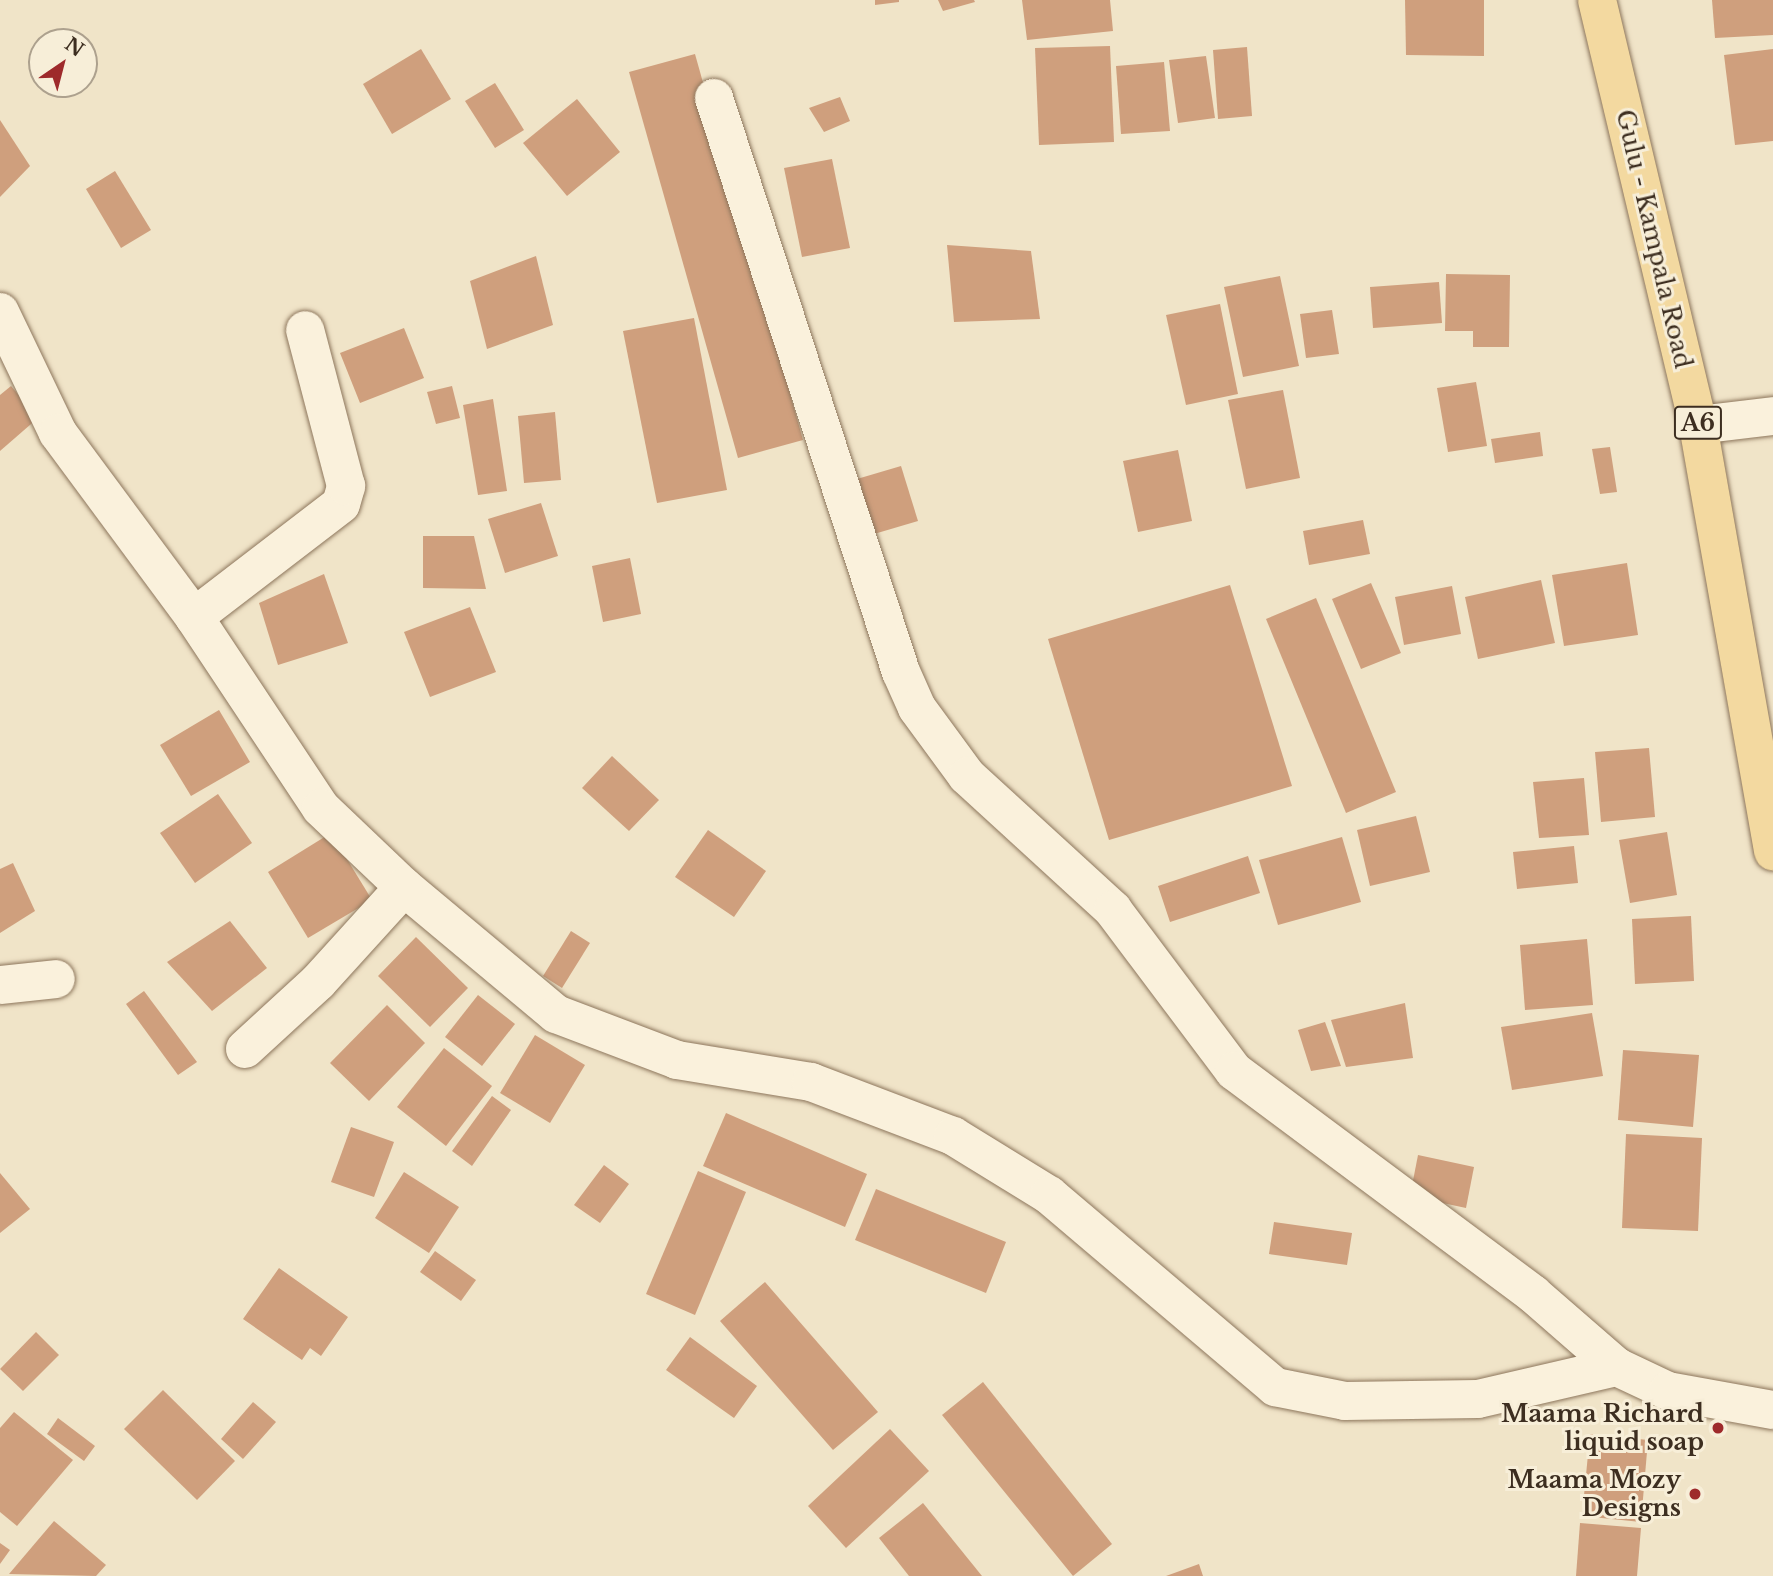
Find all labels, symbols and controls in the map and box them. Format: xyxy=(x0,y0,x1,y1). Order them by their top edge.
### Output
north arrow xyxy=(28,28,98,98)
text: N xyxy=(60,32,88,62)
street label: Gulu - Kampala Road xyxy=(1610,107,1698,371)
road number: A6 xyxy=(1674,404,1722,442)
place label: Maama Richard liquid soap xyxy=(1501,1400,1704,1456)
marker: Maama Richard liquid soap xyxy=(1710,1420,1726,1436)
place label: Maama Mozy Designs xyxy=(1507,1466,1681,1522)
marker: Maama Mozy Designs xyxy=(1687,1486,1703,1502)

